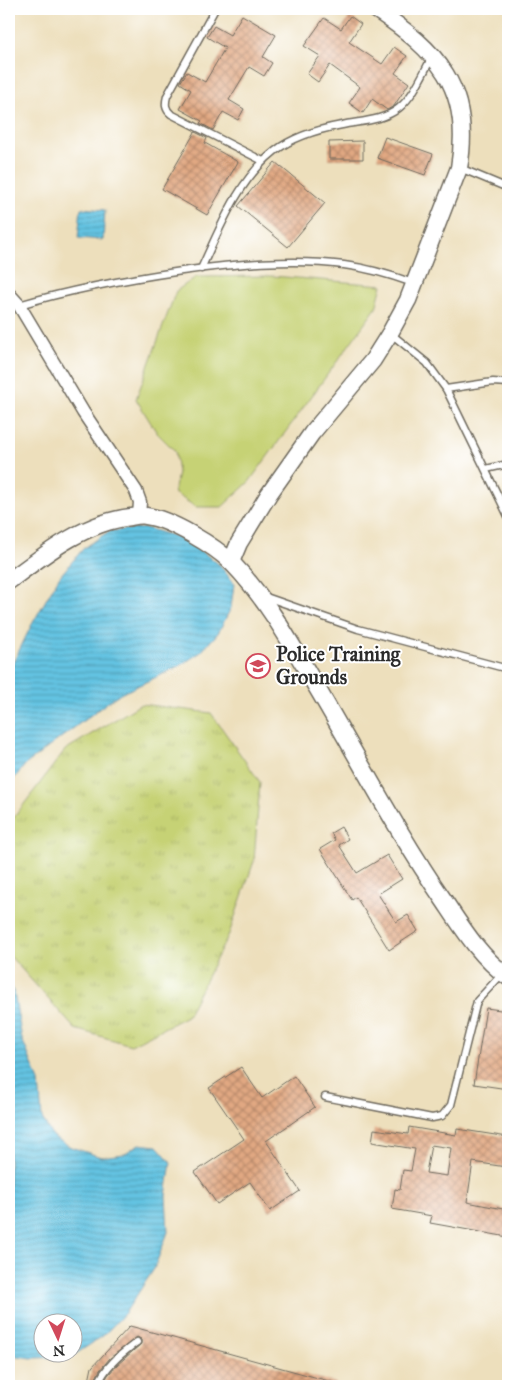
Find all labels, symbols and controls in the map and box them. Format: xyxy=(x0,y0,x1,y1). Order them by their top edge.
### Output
place label: Police Training Grounds xyxy=(276,642,401,689)
school or university icon: Police Training Grounds xyxy=(245,653,271,679)
north arrow xyxy=(32,1312,82,1362)
text: N xyxy=(52,1342,65,1359)

